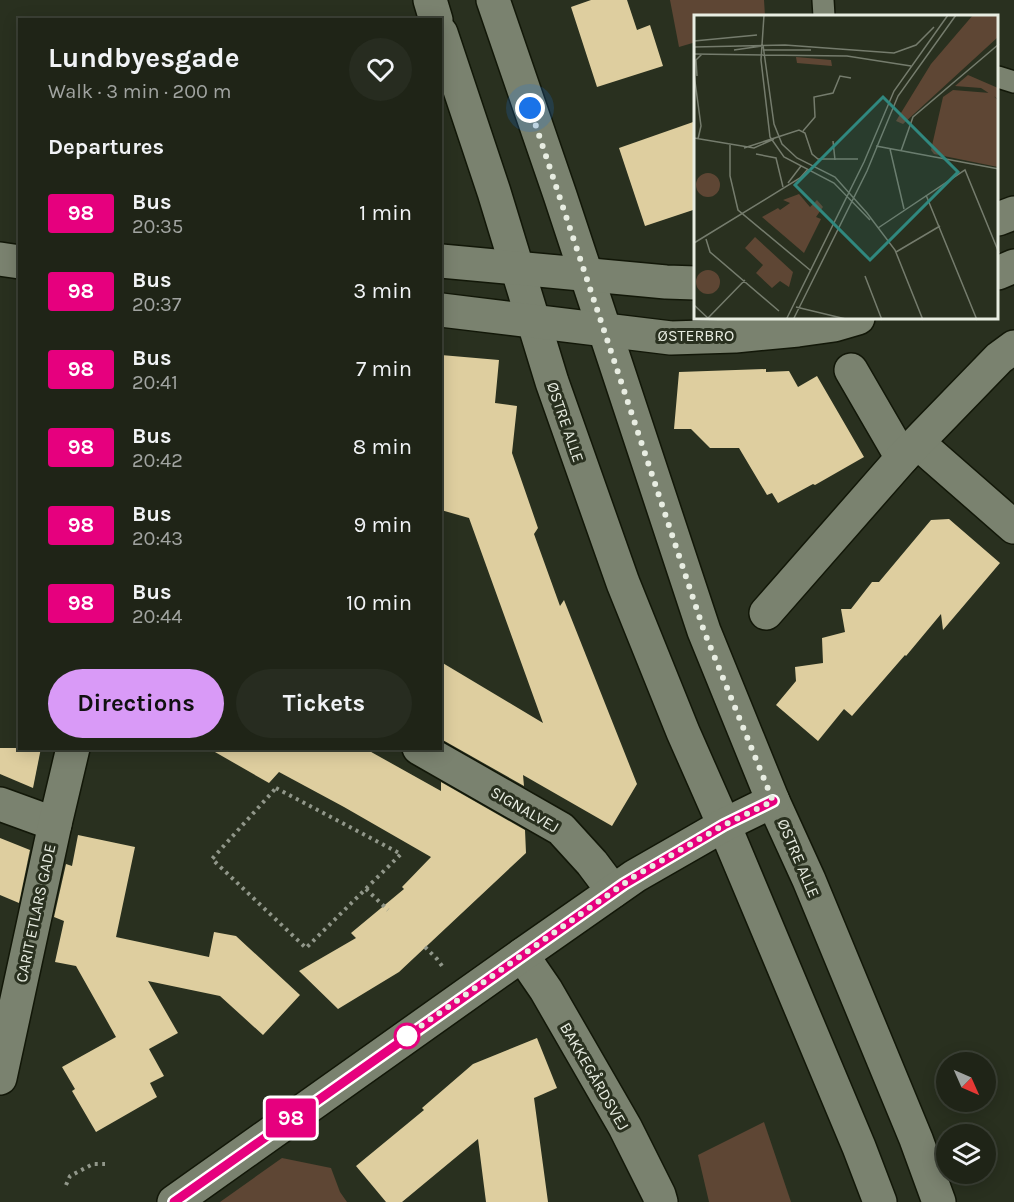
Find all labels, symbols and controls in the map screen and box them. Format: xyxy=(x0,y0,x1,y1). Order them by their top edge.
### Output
inset map xyxy=(694,15,999,320)
button: heart xyxy=(349,38,412,101)
text: Lundbyesgade xyxy=(48,41,240,74)
text: Walk · 3 min · 200 m xyxy=(48,80,231,103)
your location xyxy=(515,93,545,123)
text: Departures xyxy=(48,134,164,160)
text: Bus xyxy=(132,189,172,215)
text: 1 min xyxy=(359,200,412,226)
text: 98 xyxy=(68,201,94,225)
text: 20:35 xyxy=(132,215,183,238)
text: Bus xyxy=(132,267,172,293)
text: 3 min xyxy=(353,278,412,304)
text: 98 xyxy=(68,279,94,303)
text: 20:37 xyxy=(132,293,181,316)
street label: ØSTERBRO xyxy=(658,326,734,345)
text: Bus xyxy=(132,345,172,371)
text: 7 min xyxy=(356,356,412,382)
text: 98 xyxy=(68,357,94,381)
text: 20:41 xyxy=(132,371,178,394)
street label: ØSTRE ALLE xyxy=(543,379,588,465)
text: Bus xyxy=(132,423,172,449)
text: 8 min xyxy=(353,434,412,460)
text: 98 xyxy=(68,435,94,459)
text: 20:42 xyxy=(132,449,183,472)
text: Bus xyxy=(132,501,172,527)
text: 9 min xyxy=(354,512,412,538)
text: 98 xyxy=(68,513,94,537)
text: 20:43 xyxy=(132,527,183,550)
text: Bus xyxy=(132,579,172,605)
text: 10 min xyxy=(346,590,412,616)
text: 98 xyxy=(68,591,94,615)
text: 20:44 xyxy=(132,605,182,628)
button: Directions xyxy=(48,669,224,738)
button: Tickets xyxy=(236,669,412,738)
street label: SIGNALVEJ xyxy=(487,782,562,837)
street label: ØSTRE ALLE xyxy=(773,816,824,900)
street label: CARIT ETLARS GADE xyxy=(12,842,59,984)
street label: BAKKEGÅRDSVEJ xyxy=(556,1019,633,1134)
unlabelled marker xyxy=(394,1023,420,1049)
north arrow xyxy=(936,1052,996,1112)
map controls xyxy=(936,1052,996,1184)
line badge: 98 xyxy=(264,1098,318,1138)
text: 98 xyxy=(278,1106,304,1130)
button: layers xyxy=(936,1124,996,1184)

